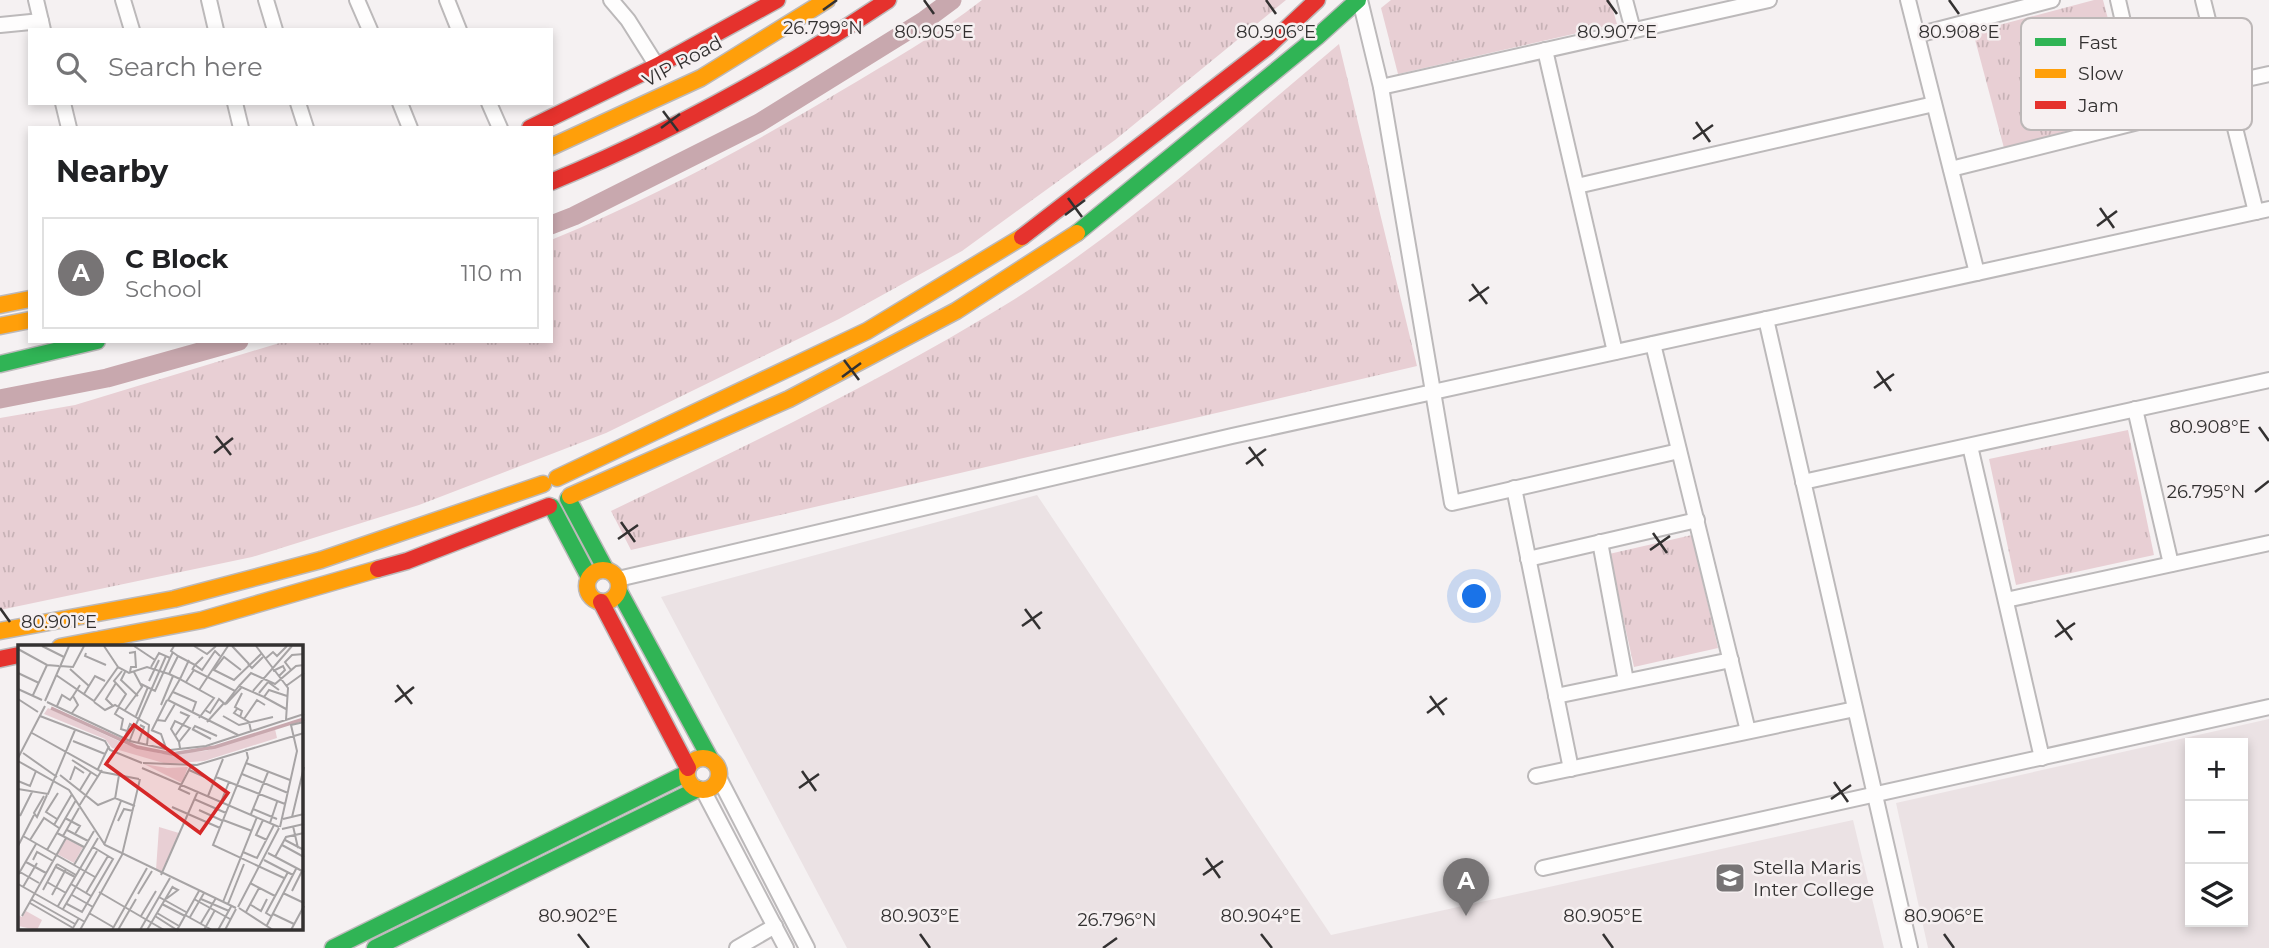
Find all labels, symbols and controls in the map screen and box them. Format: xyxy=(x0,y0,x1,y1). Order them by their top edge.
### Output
text: 26.799°N xyxy=(783,17,863,39)
legend xyxy=(2021,18,2252,130)
text: 80.905°E xyxy=(894,21,974,43)
text: 80.906°E xyxy=(1236,21,1316,43)
text: 80.907°E xyxy=(1577,21,1657,43)
text: 80.908°E xyxy=(1919,21,1999,43)
search box xyxy=(28,28,553,105)
street label: VIP Road xyxy=(638,31,726,92)
text: Fast xyxy=(2078,31,2118,54)
icon: search xyxy=(52,48,90,86)
text: Search here xyxy=(108,51,263,83)
text: Slow xyxy=(2078,62,2123,85)
text: Jam xyxy=(2077,94,2119,117)
text: Nearby xyxy=(56,153,168,190)
text: C Block xyxy=(125,243,228,275)
text: A xyxy=(72,259,90,287)
text: 110 m xyxy=(461,259,523,287)
text: School xyxy=(125,275,203,303)
text: 80.908°E xyxy=(2170,416,2250,438)
text: 26.795°N xyxy=(2167,481,2245,503)
your location xyxy=(1457,579,1491,613)
text: 80.901°E xyxy=(21,611,97,633)
inset map xyxy=(18,645,303,930)
map controls xyxy=(2185,738,2248,927)
button: + xyxy=(2185,738,2248,801)
button: − xyxy=(2185,801,2248,864)
place label: Stella Maris Inter College xyxy=(1753,856,1874,901)
pin: A xyxy=(1443,858,1489,916)
school or university icon: Stella Maris Inter College xyxy=(1713,861,1747,895)
button: layers xyxy=(2185,864,2248,927)
text: 80.902°E xyxy=(538,905,618,927)
text: 80.903°E xyxy=(880,905,960,927)
text: 80.904°E xyxy=(1221,905,1301,927)
text: 80.905°E xyxy=(1563,905,1643,927)
text: 80.906°E xyxy=(1904,905,1984,927)
text: 26.796°N xyxy=(1077,909,1157,931)

